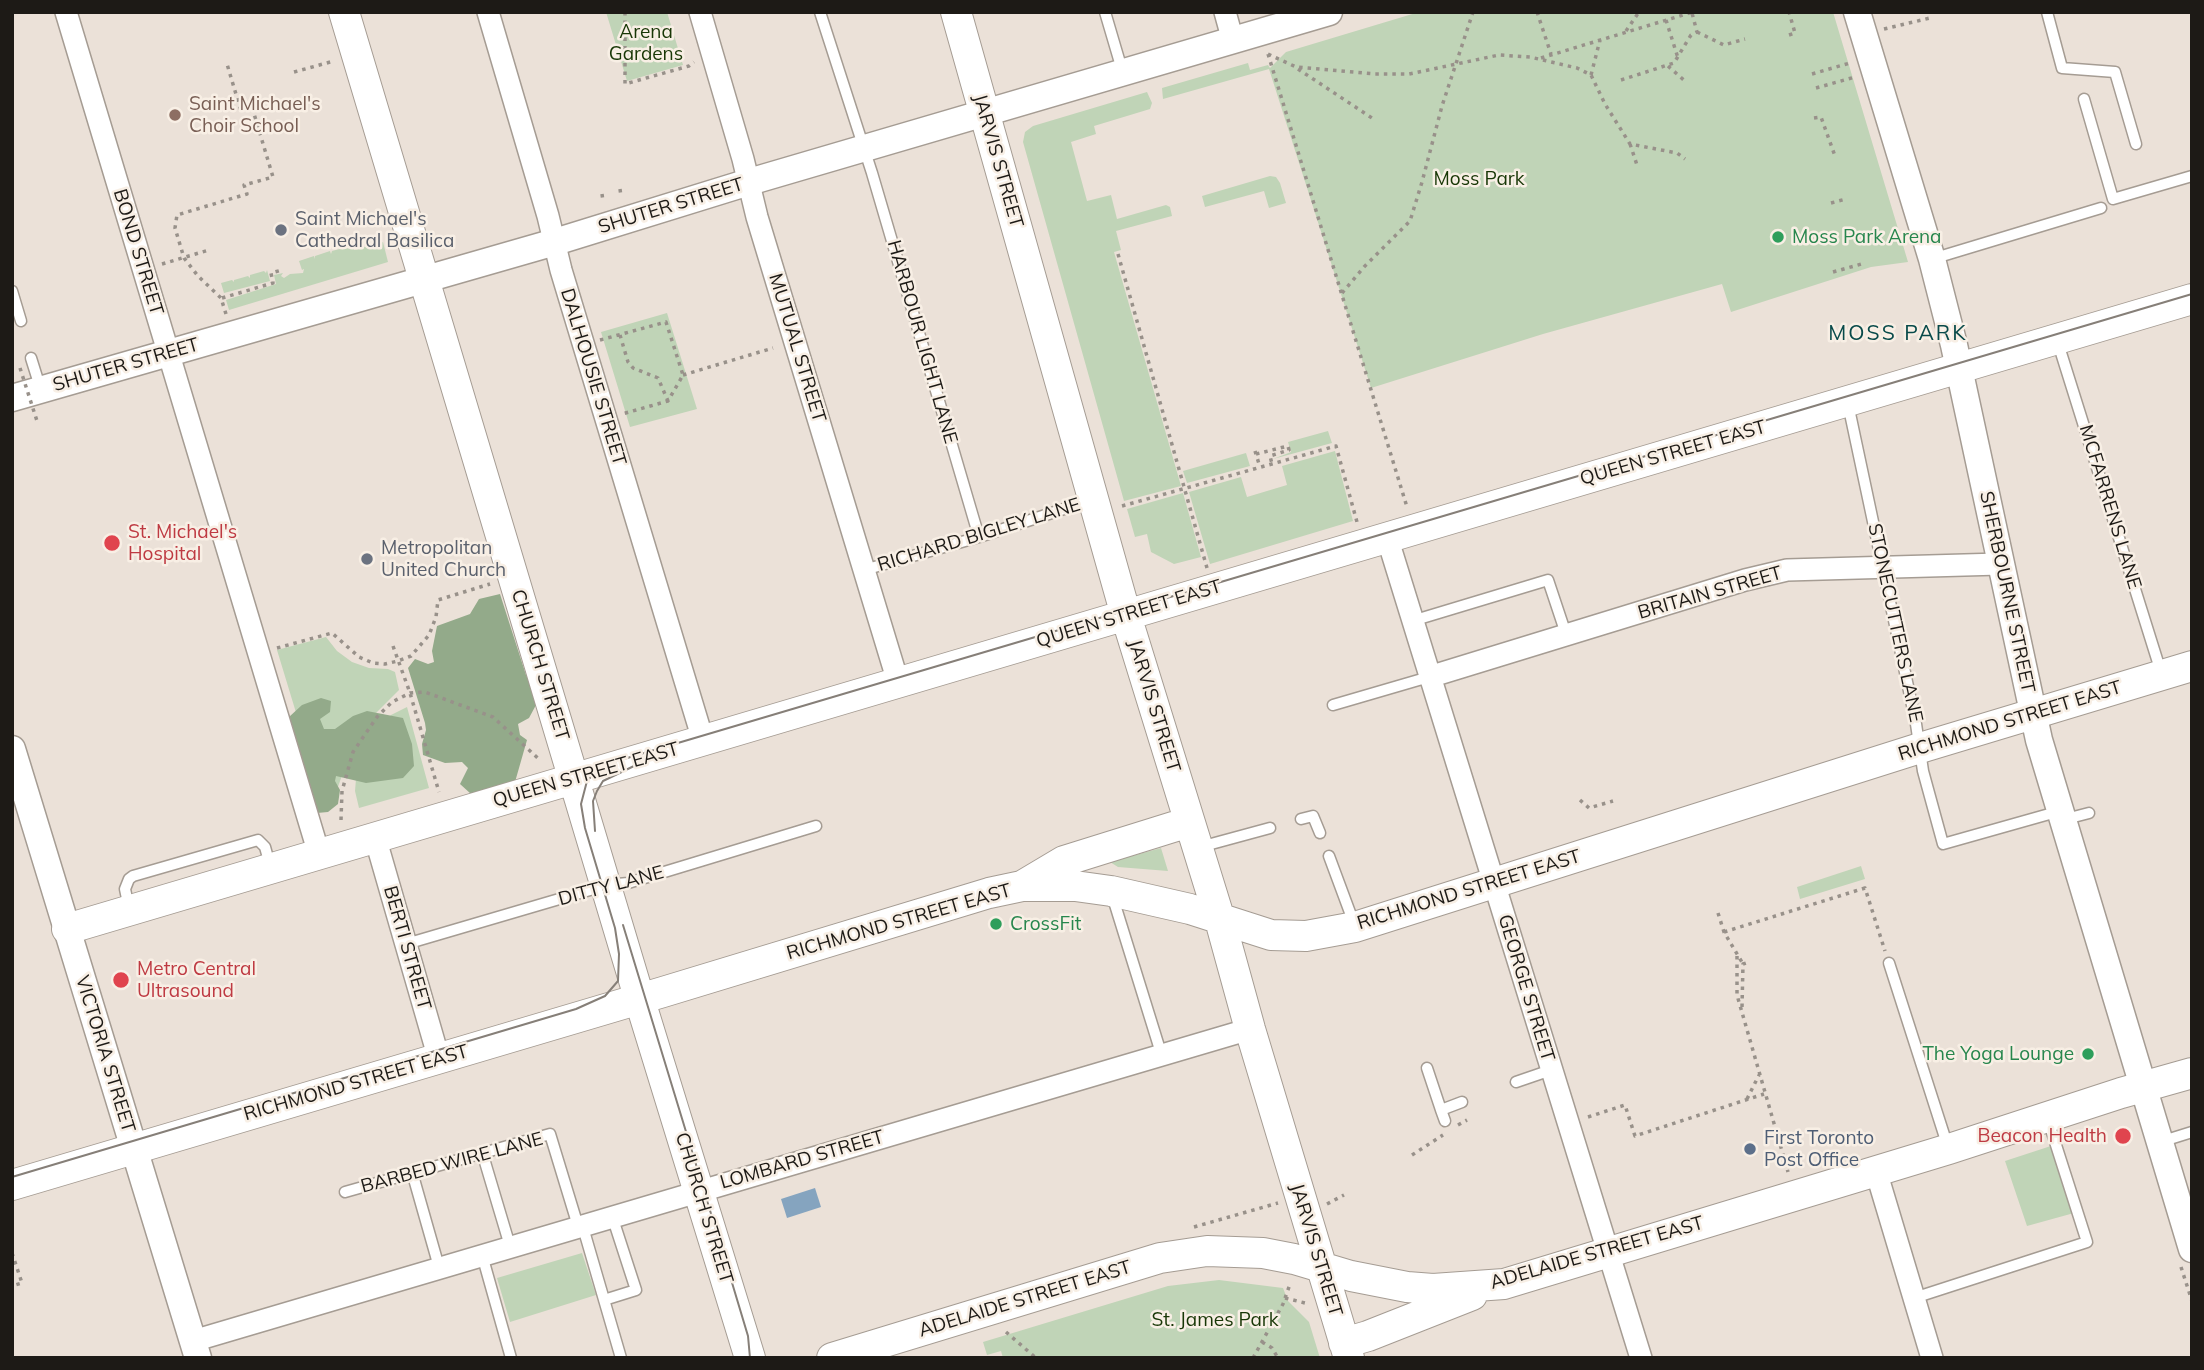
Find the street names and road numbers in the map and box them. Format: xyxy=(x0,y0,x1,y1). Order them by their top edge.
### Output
street label: JARVIS STREET xyxy=(968,92,1028,230)
street label: SHUTER STREET xyxy=(596,173,746,239)
street label: BOND STREET xyxy=(108,186,168,318)
street label: HARBOUR LIGHT LANE xyxy=(882,238,962,446)
street label: MUTUAL STREET xyxy=(764,271,830,425)
street label: DALHOUSIE STREET xyxy=(555,286,631,468)
street label: SHUTER STREET xyxy=(50,333,202,397)
street label: QUEEN STREET EAST xyxy=(1577,416,1769,490)
street label: MCFARRENS LANE xyxy=(2074,422,2146,592)
street label: SHERBOURNE STREET xyxy=(1974,489,2040,695)
street label: RICHARD BIGLEY LANE xyxy=(875,493,1083,577)
street label: STONECUTTERS LANE xyxy=(1863,522,1927,724)
street label: BRITAIN STREET xyxy=(1635,562,1785,624)
street label: QUEEN STREET EAST xyxy=(1034,575,1224,653)
street label: CHURCH STREET xyxy=(506,587,574,743)
street label: JARVIS STREET xyxy=(1123,637,1185,775)
street label: RICHMOND STREET EAST xyxy=(1896,676,2124,766)
street label: QUEEN STREET EAST xyxy=(490,738,682,812)
street label: RICHMOND STREET EAST xyxy=(1355,845,1583,935)
street label: DITTY LANE xyxy=(556,861,666,911)
street label: RICHMOND STREET EAST xyxy=(784,879,1014,965)
street label: BERTI STREET xyxy=(378,883,436,1013)
street label: GEORGE STREET xyxy=(1493,912,1559,1064)
street label: VICTORIA STREET xyxy=(70,973,140,1135)
street label: RICHMOND STREET EAST xyxy=(241,1040,471,1126)
street label: LOMBARD STREET xyxy=(717,1126,887,1194)
street label: BARBED WIRE LANE xyxy=(358,1128,546,1198)
street label: CHURCH STREET xyxy=(670,1130,738,1286)
street label: JARVIS STREET xyxy=(1285,1181,1347,1319)
street label: ADELAIDE STREET EAST xyxy=(1488,1212,1706,1294)
street label: ADELAIDE STREET EAST xyxy=(916,1256,1134,1342)

